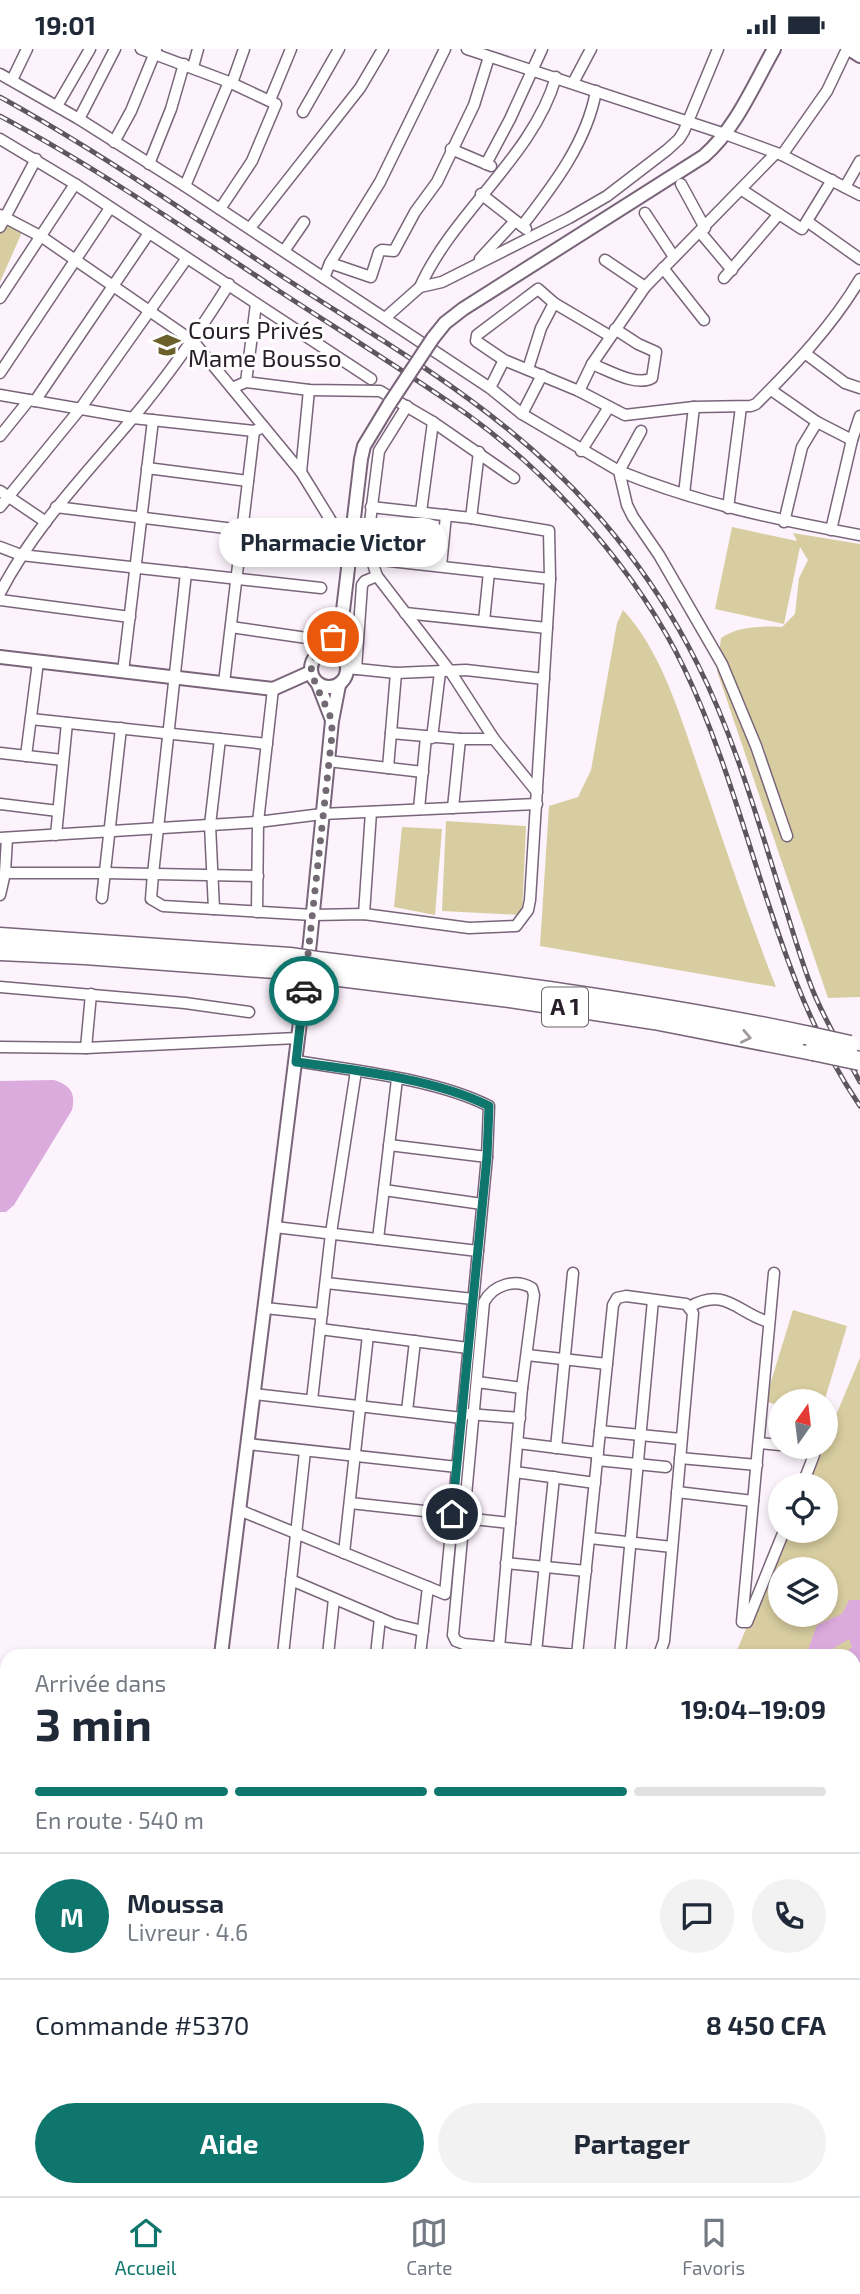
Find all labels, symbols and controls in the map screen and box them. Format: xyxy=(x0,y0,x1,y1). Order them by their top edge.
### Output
text: 19:01 xyxy=(35,9,96,40)
place label: Cours Privés Mame Bousso xyxy=(188,315,342,372)
school or university icon: Cours Privés Mame Bousso xyxy=(152,330,182,360)
callout: Pharmacie Victor xyxy=(219,518,447,567)
text: Pharmacie Victor xyxy=(240,528,426,556)
pin xyxy=(303,607,363,667)
icon: bag xyxy=(314,618,352,656)
courier xyxy=(269,956,339,1026)
icon: car xyxy=(285,972,323,1010)
road number: A 1 xyxy=(542,988,588,1027)
one-way arrow xyxy=(740,1029,752,1044)
north arrow xyxy=(768,1389,838,1459)
map controls xyxy=(768,1389,838,1627)
button: locate xyxy=(768,1473,838,1543)
pin xyxy=(422,1484,482,1544)
icon: home xyxy=(433,1495,471,1533)
button: layers xyxy=(768,1557,838,1627)
text: Arrivée dans xyxy=(35,1669,166,1697)
text: 19:04–19:09 xyxy=(681,1693,826,1724)
text: 3 min xyxy=(35,1695,152,1750)
text: En route · 540 m xyxy=(35,1806,204,1834)
button: chat xyxy=(660,1879,734,1953)
button: phone xyxy=(752,1879,826,1953)
text: Moussa xyxy=(127,1887,224,1918)
text: M xyxy=(60,1901,84,1932)
text: Livreur · 4.6 xyxy=(127,1918,248,1946)
text: Commande #5370 xyxy=(35,2009,249,2040)
text: 8 450 CFA xyxy=(706,2009,826,2040)
button: Aide xyxy=(35,2103,424,2183)
button: Partager xyxy=(438,2103,826,2183)
tab: Accueil xyxy=(115,2214,176,2279)
tab: Carte xyxy=(406,2214,453,2279)
tab: Favoris xyxy=(682,2214,745,2279)

